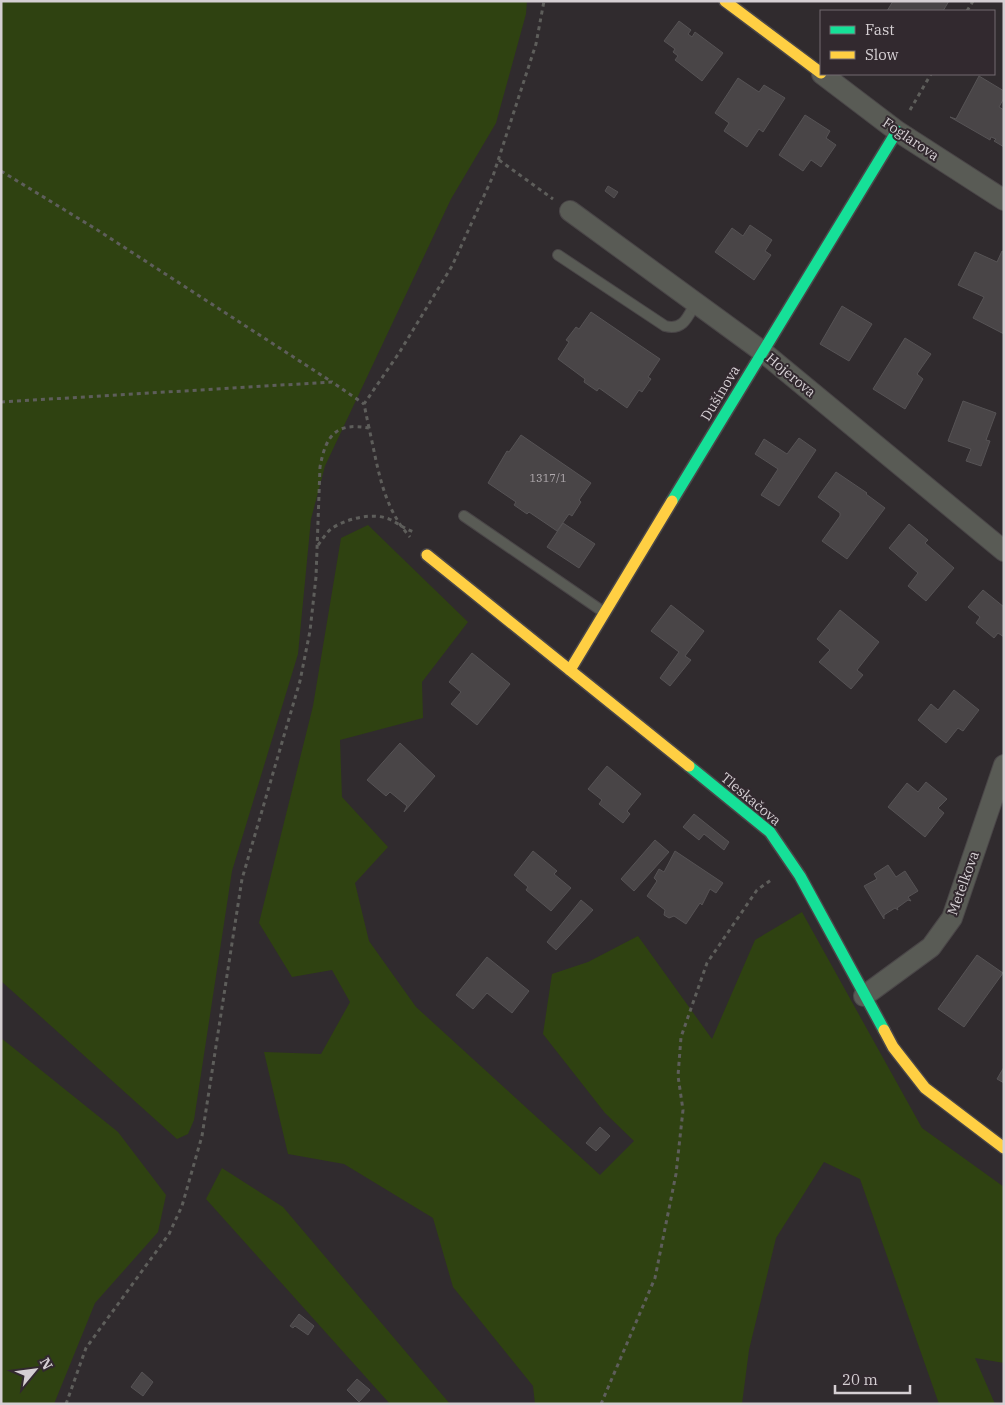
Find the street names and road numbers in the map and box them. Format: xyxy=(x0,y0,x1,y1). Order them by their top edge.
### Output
street label: Foglarova xyxy=(879,114,943,165)
street label: Hojerova xyxy=(762,349,820,401)
street label: Dušínova xyxy=(696,362,744,424)
street label: Tleskačova xyxy=(717,769,785,830)
street label: Metelkova xyxy=(943,848,983,918)

